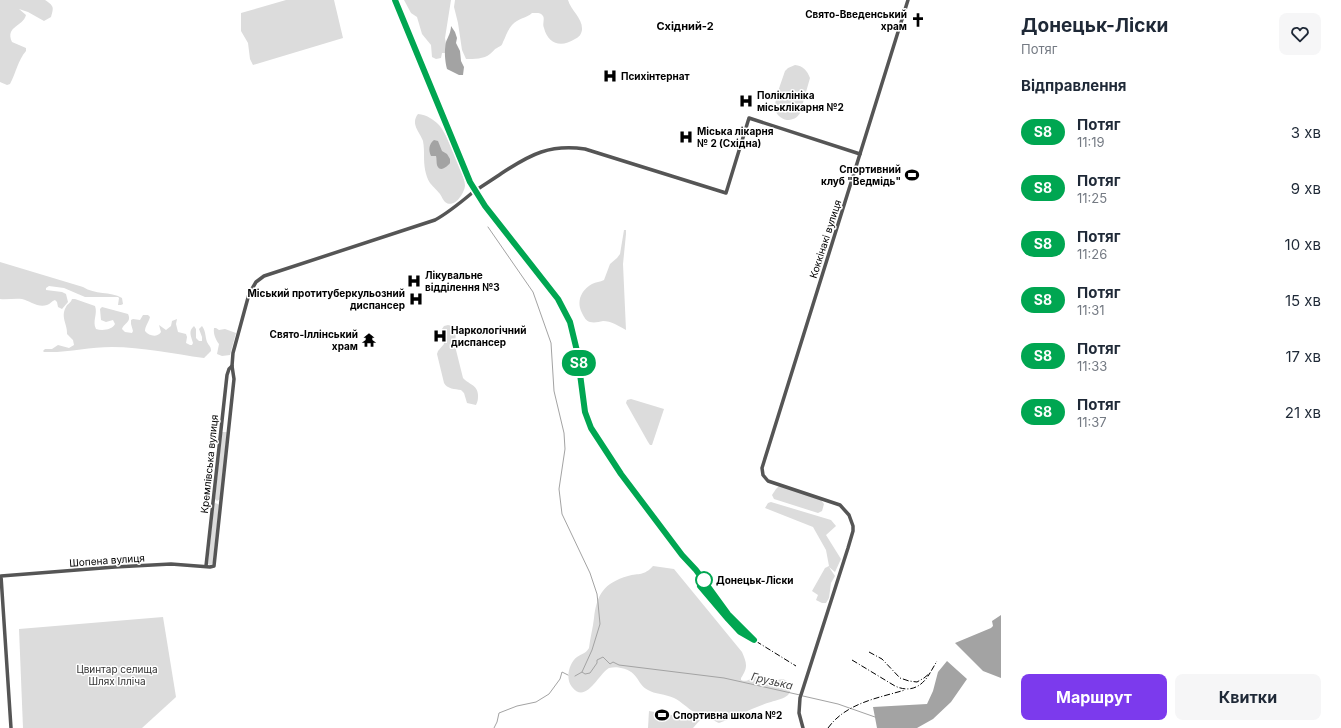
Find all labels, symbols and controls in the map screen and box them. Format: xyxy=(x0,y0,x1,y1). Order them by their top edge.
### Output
place label: Свято-Введенський храм xyxy=(805,8,907,32)
church icon: Свято-Введенський храм xyxy=(910,12,926,28)
button: heart xyxy=(1279,13,1321,55)
text: Донецьк-Ліски xyxy=(1021,14,1168,37)
district label: Східний-2 xyxy=(656,19,714,33)
text: Потяг xyxy=(1021,41,1057,57)
hospital icon: Психінтернат xyxy=(602,68,618,84)
place label: Психінтернат xyxy=(621,70,690,82)
text: Відправлення xyxy=(1021,76,1127,95)
place label: Поліклініка міськлікарня №2 xyxy=(757,89,844,113)
hospital icon: Поліклініка міськлікарня №2 xyxy=(738,93,754,109)
text: Потяг xyxy=(1077,115,1121,134)
text: S8 xyxy=(1034,123,1052,140)
text: 3 хв xyxy=(1291,123,1321,142)
place label: Міська лікарня № 2 (Східна) xyxy=(697,125,774,149)
hospital icon: Міська лікарня № 2 (Східна) xyxy=(678,129,694,145)
text: 11:19 xyxy=(1077,134,1105,150)
place label: Спортивний клуб "Ведмідь" xyxy=(821,163,901,188)
sports icon: Спортивний клуб "Ведмідь" xyxy=(904,167,920,183)
text: Потяг xyxy=(1077,171,1121,190)
text: S8 xyxy=(1034,179,1052,196)
text: 9 хв xyxy=(1291,179,1321,198)
text: 11:25 xyxy=(1077,190,1107,206)
street label: Коккінакі вулиця xyxy=(807,198,843,280)
text: Потяг xyxy=(1077,227,1121,246)
text: S8 xyxy=(1034,235,1052,252)
text: 10 хв xyxy=(1285,235,1321,254)
text: 11:26 xyxy=(1077,246,1107,262)
place label: Лікувальне відділення №3 xyxy=(425,269,500,293)
hospital icon: Лікувальне відділення №3 xyxy=(406,273,422,289)
text: Потяг xyxy=(1077,283,1121,302)
place label: Міський протитуберкульозний диспансер xyxy=(248,287,405,311)
hospital icon: Міський протитуберкульозний диспансер xyxy=(408,291,424,307)
text: S8 xyxy=(1034,291,1052,308)
text: 15 хв xyxy=(1285,291,1321,310)
text: 11:31 xyxy=(1077,302,1105,318)
place label: Наркологічний диспансер xyxy=(451,324,527,348)
place label: Свято-Іллінський храм xyxy=(270,328,358,352)
hospital icon: Наркологічний диспансер xyxy=(432,328,448,344)
temple icon: Свято-Іллінський храм xyxy=(361,332,377,348)
text: Потяг xyxy=(1077,339,1121,358)
text: S8 xyxy=(1034,347,1052,364)
text: 17 хв xyxy=(1286,347,1321,366)
line badge: S8 xyxy=(561,350,597,376)
text: S8 xyxy=(570,354,588,371)
text: 11:33 xyxy=(1077,358,1107,374)
text: Потяг xyxy=(1077,395,1121,414)
text: S8 xyxy=(1034,403,1052,420)
text: 21 хв xyxy=(1285,403,1321,422)
street label: Кремлівська вулиця xyxy=(198,414,220,514)
text: 11:37 xyxy=(1077,414,1107,430)
street label: Шопена вулиця xyxy=(69,551,145,569)
marker: Донецьк-Ліски xyxy=(695,571,713,589)
place label: Донецьк-Ліски xyxy=(716,574,794,586)
park label: Цвинтар селища Шлях Ілліча xyxy=(76,663,158,687)
water label: Грузька xyxy=(750,669,795,693)
button: Маршрут xyxy=(1021,674,1167,720)
button: Квитки xyxy=(1175,674,1321,720)
sports icon: Спортивна школа №2 xyxy=(654,707,670,723)
place label: Спортивна школа №2 xyxy=(673,709,782,721)

